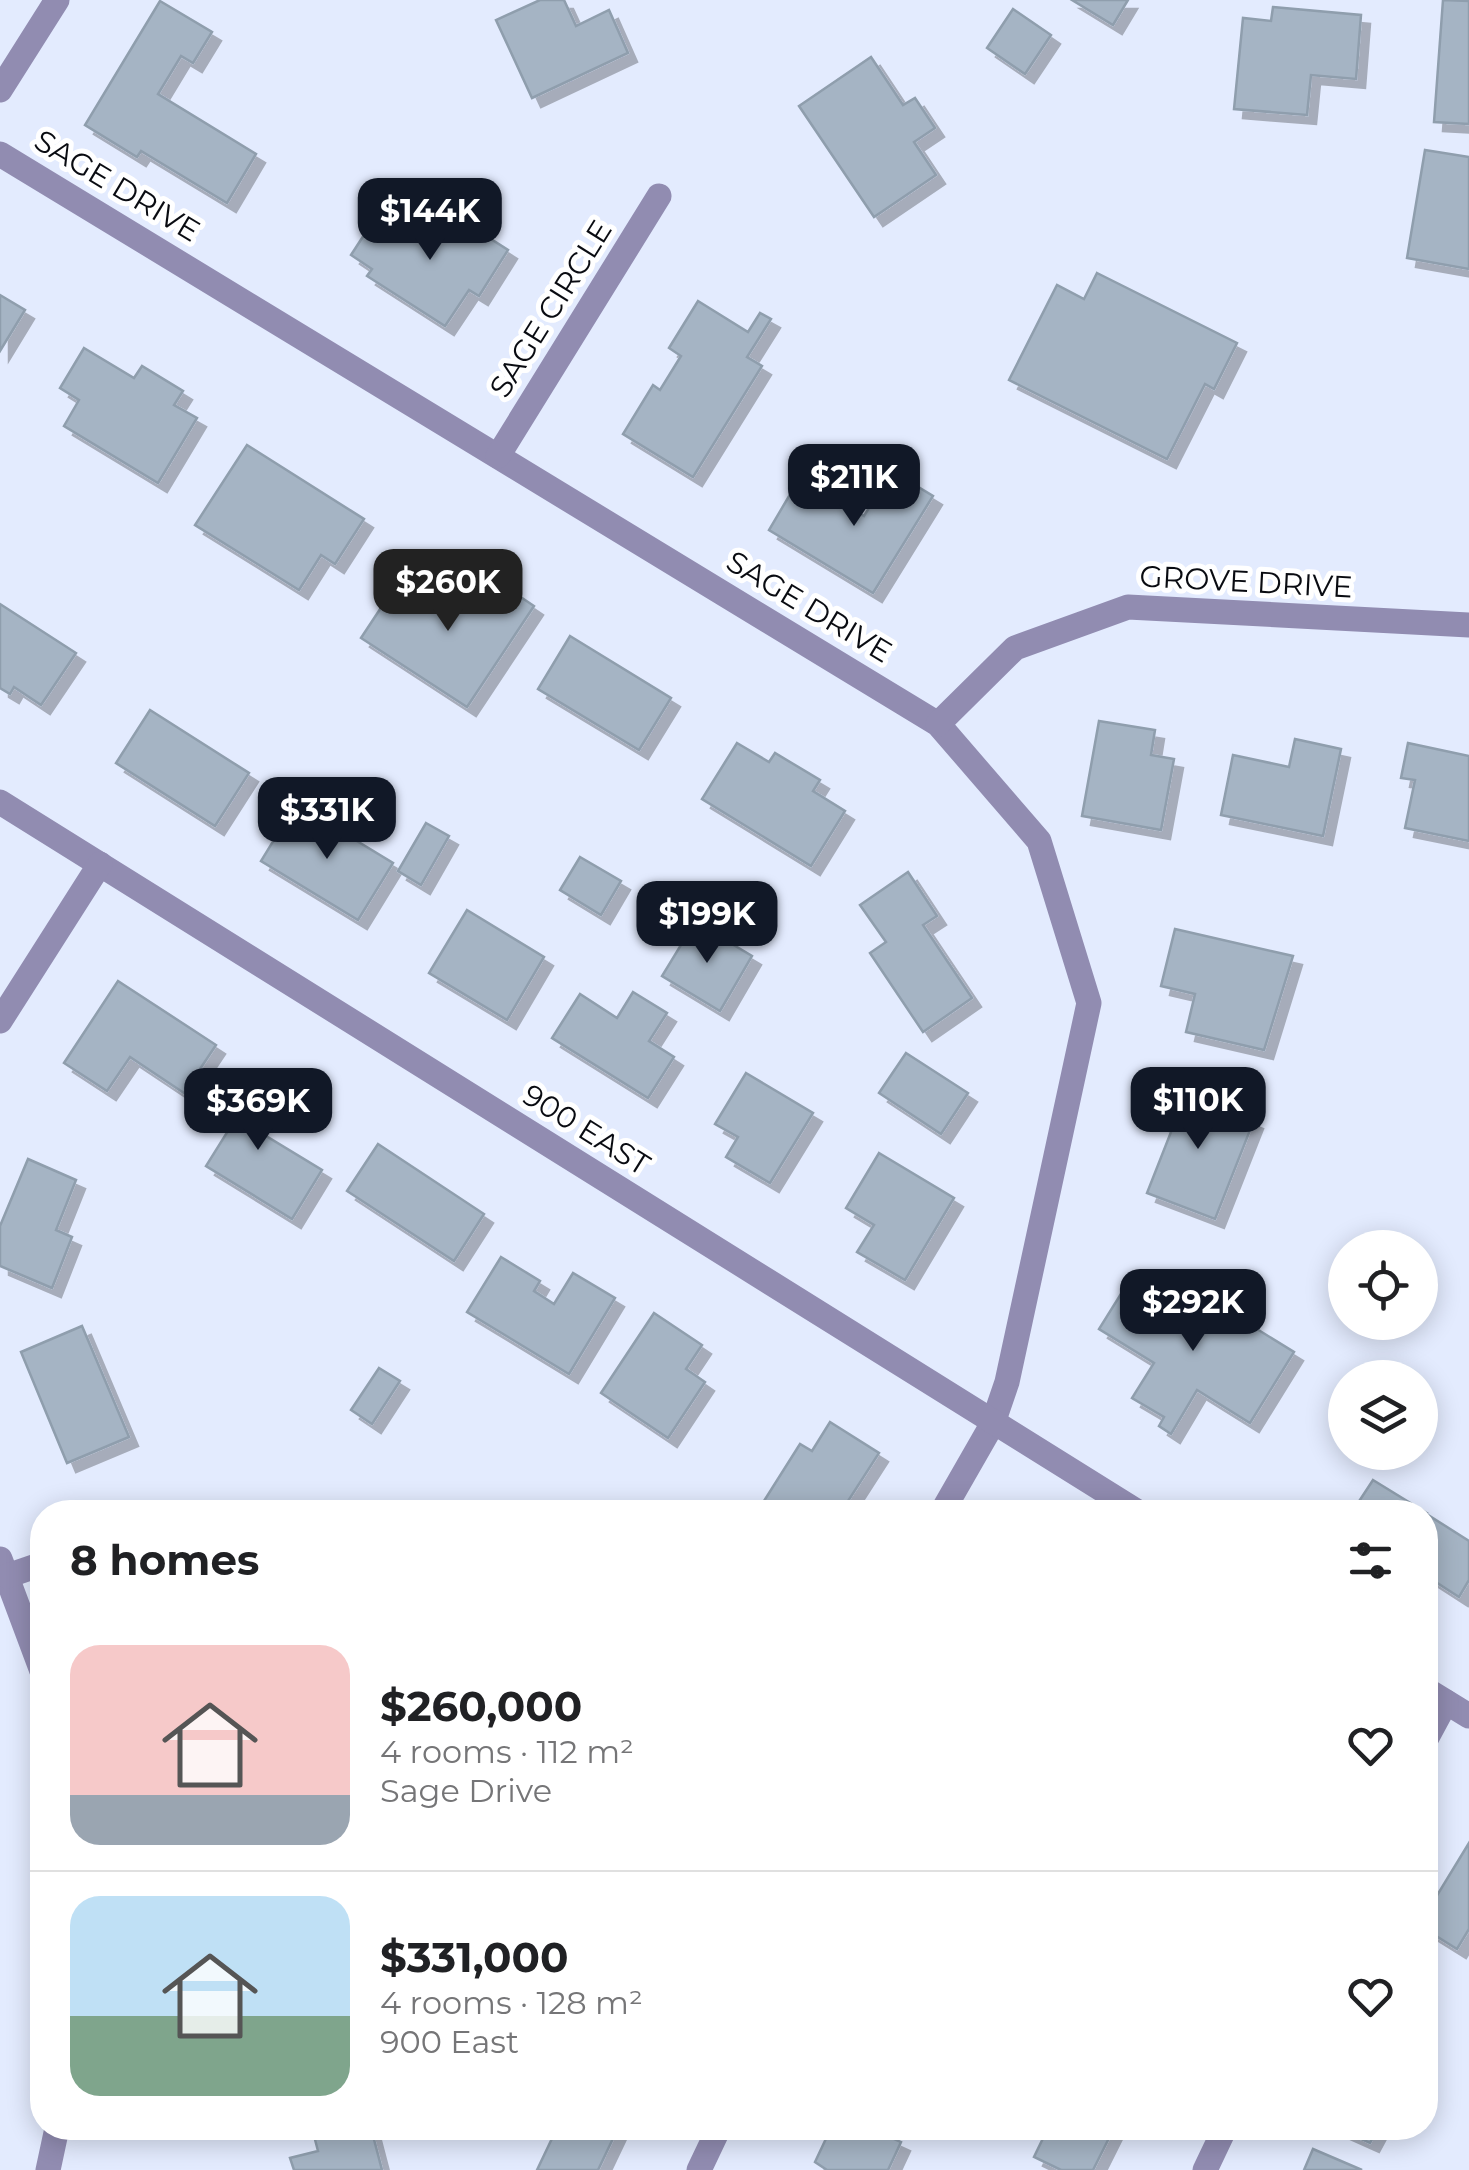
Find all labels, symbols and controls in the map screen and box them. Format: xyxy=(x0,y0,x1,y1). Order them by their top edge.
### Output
street label: SAGE DRIVE xyxy=(28,122,207,249)
pin: $144K xyxy=(360,178,500,263)
text: $144K xyxy=(380,191,480,230)
street label: SAGE CIRCLE xyxy=(481,213,620,404)
pin: $211K xyxy=(784,444,924,529)
text: $211K xyxy=(810,457,898,496)
street label: SAGE DRIVE xyxy=(720,543,899,670)
pin: $260K xyxy=(378,549,518,634)
street label: GROVE DRIVE xyxy=(1138,557,1354,606)
text: $260K xyxy=(395,562,501,601)
pin: $331K xyxy=(257,777,397,862)
text: $331K xyxy=(280,790,374,829)
pin: $199K xyxy=(637,881,777,966)
text: $199K xyxy=(658,894,756,933)
pin: $110K xyxy=(1128,1067,1268,1152)
pin: $369K xyxy=(188,1068,328,1153)
street label: 900 EAST xyxy=(516,1076,657,1184)
text: $110K xyxy=(1153,1080,1243,1119)
text: $369K xyxy=(206,1081,310,1120)
map controls xyxy=(1328,1230,1438,1470)
button: locate xyxy=(1328,1230,1438,1340)
pin: $292K xyxy=(1123,1269,1263,1354)
text: $292K xyxy=(1142,1282,1244,1321)
button: layers xyxy=(1328,1360,1438,1470)
icon: filters xyxy=(1343,1533,1398,1588)
text: 8 homes xyxy=(70,1534,259,1586)
text: $260,000 xyxy=(380,1680,582,1732)
icon: home xyxy=(150,1685,270,1805)
icon: heart xyxy=(1343,1718,1398,1773)
text: 4 rooms · 112 m² xyxy=(380,1732,634,1771)
text: Sage Drive xyxy=(380,1771,552,1810)
text: $331,000 xyxy=(380,1931,569,1983)
icon: home xyxy=(150,1936,270,2056)
icon: heart xyxy=(1343,1969,1398,2024)
text: 4 rooms · 128 m² xyxy=(380,1983,643,2022)
text: 900 East xyxy=(380,2022,519,2061)

